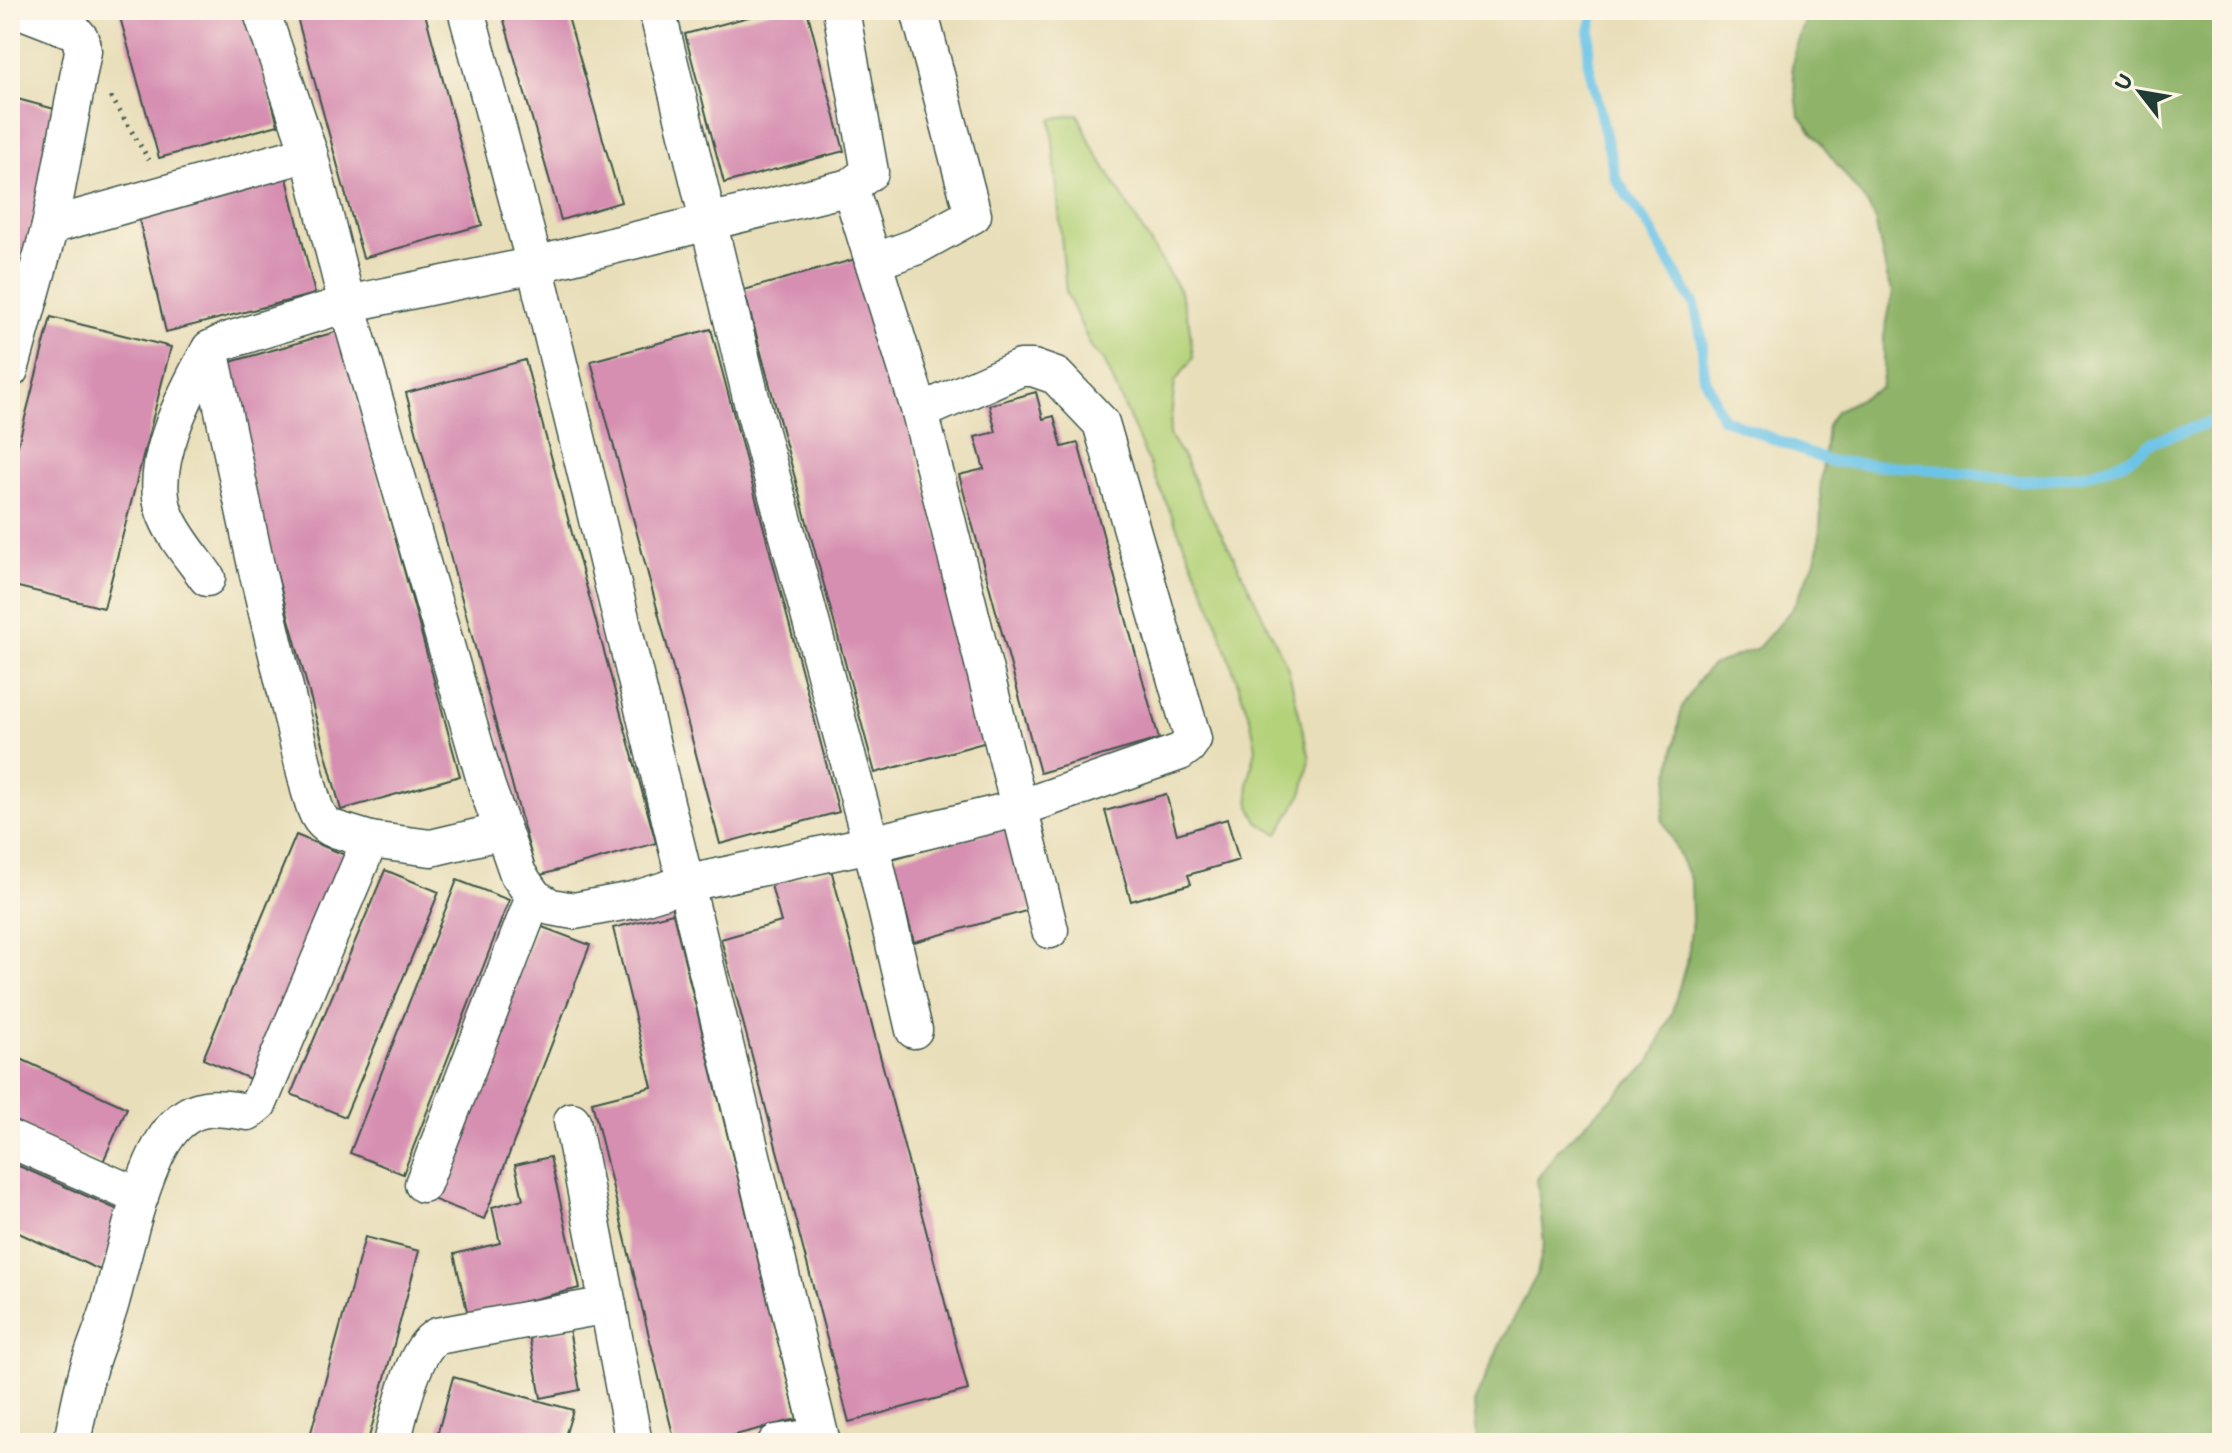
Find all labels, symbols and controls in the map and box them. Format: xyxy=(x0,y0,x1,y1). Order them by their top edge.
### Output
north arrow xyxy=(2100,52,2180,132)
text: U xyxy=(2108,69,2139,95)

